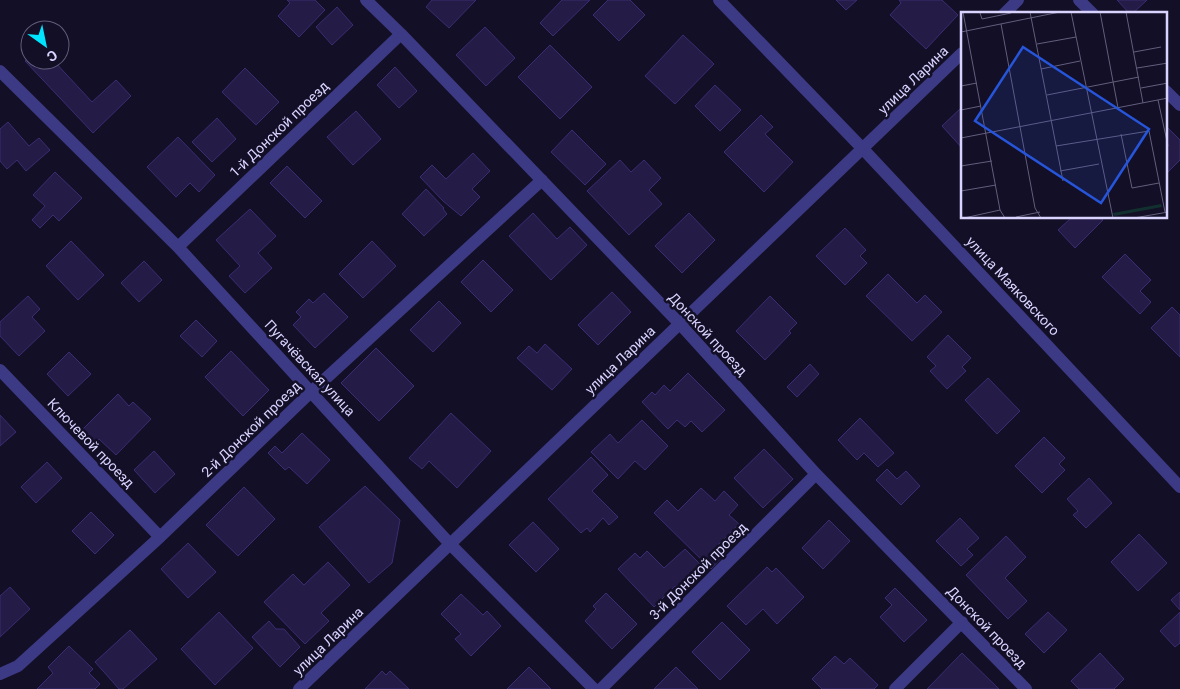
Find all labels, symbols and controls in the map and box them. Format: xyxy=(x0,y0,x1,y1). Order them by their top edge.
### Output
inset map xyxy=(961,12,1168,219)
north arrow xyxy=(20,20,70,70)
street label: улица Ларина xyxy=(875,43,951,117)
text: С xyxy=(44,47,60,65)
street label: 1-й Донской проезд xyxy=(226,77,332,180)
street label: улица Маяковского xyxy=(963,233,1063,339)
street label: Донской проезд xyxy=(665,289,751,379)
street label: Пугачёвская улица xyxy=(261,317,359,419)
street label: улица Ларина xyxy=(582,323,658,397)
street label: 2-й Донской проезд xyxy=(198,377,304,480)
street label: Ключевой проезд xyxy=(44,395,138,491)
street label: 3-й Донской проезд xyxy=(646,519,750,623)
street label: Донской проезд xyxy=(944,583,1031,672)
street label: улица Ларина xyxy=(290,604,366,678)

